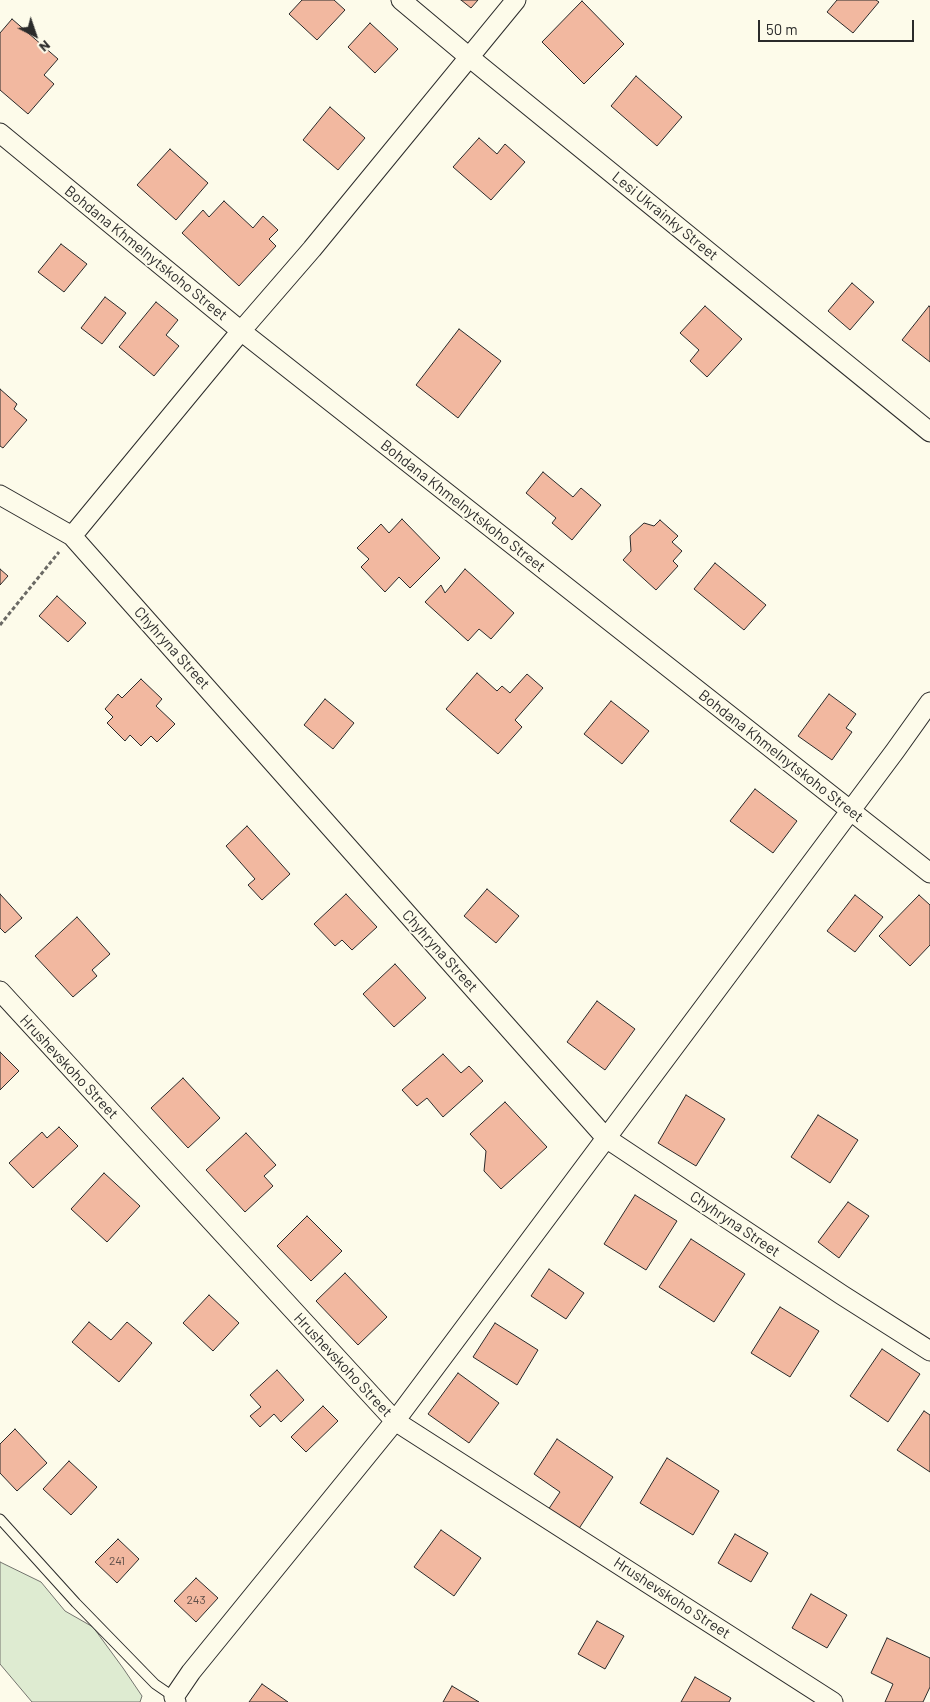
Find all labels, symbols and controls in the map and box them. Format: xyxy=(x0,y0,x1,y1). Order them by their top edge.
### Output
north arrow xyxy=(10,10,60,60)
scale bar xyxy=(760,10,916,42)
text: 50 m xyxy=(766,20,798,38)
text: N xyxy=(36,37,54,56)
street label: Lesi Ukrainky Street xyxy=(608,168,722,264)
street label: Bohdana Khmelnytskoho Street xyxy=(61,182,231,324)
street label: Bohdana Khmelnytskoho Street xyxy=(377,436,549,576)
street label: Chyhryna Street xyxy=(130,603,214,693)
street label: Bohdana Khmelnytskoho Street xyxy=(695,686,867,826)
street label: Chyhryna Street xyxy=(398,906,482,996)
street label: Hrushevskoho Street xyxy=(16,1011,122,1123)
street label: Chyhryna Street xyxy=(687,1187,783,1261)
street label: Hrushevskoho Street xyxy=(290,1309,396,1421)
house number: 241 xyxy=(109,1554,125,1568)
street label: Hrushevskoho Street xyxy=(610,1554,734,1642)
house number: 243 xyxy=(186,1593,206,1607)

